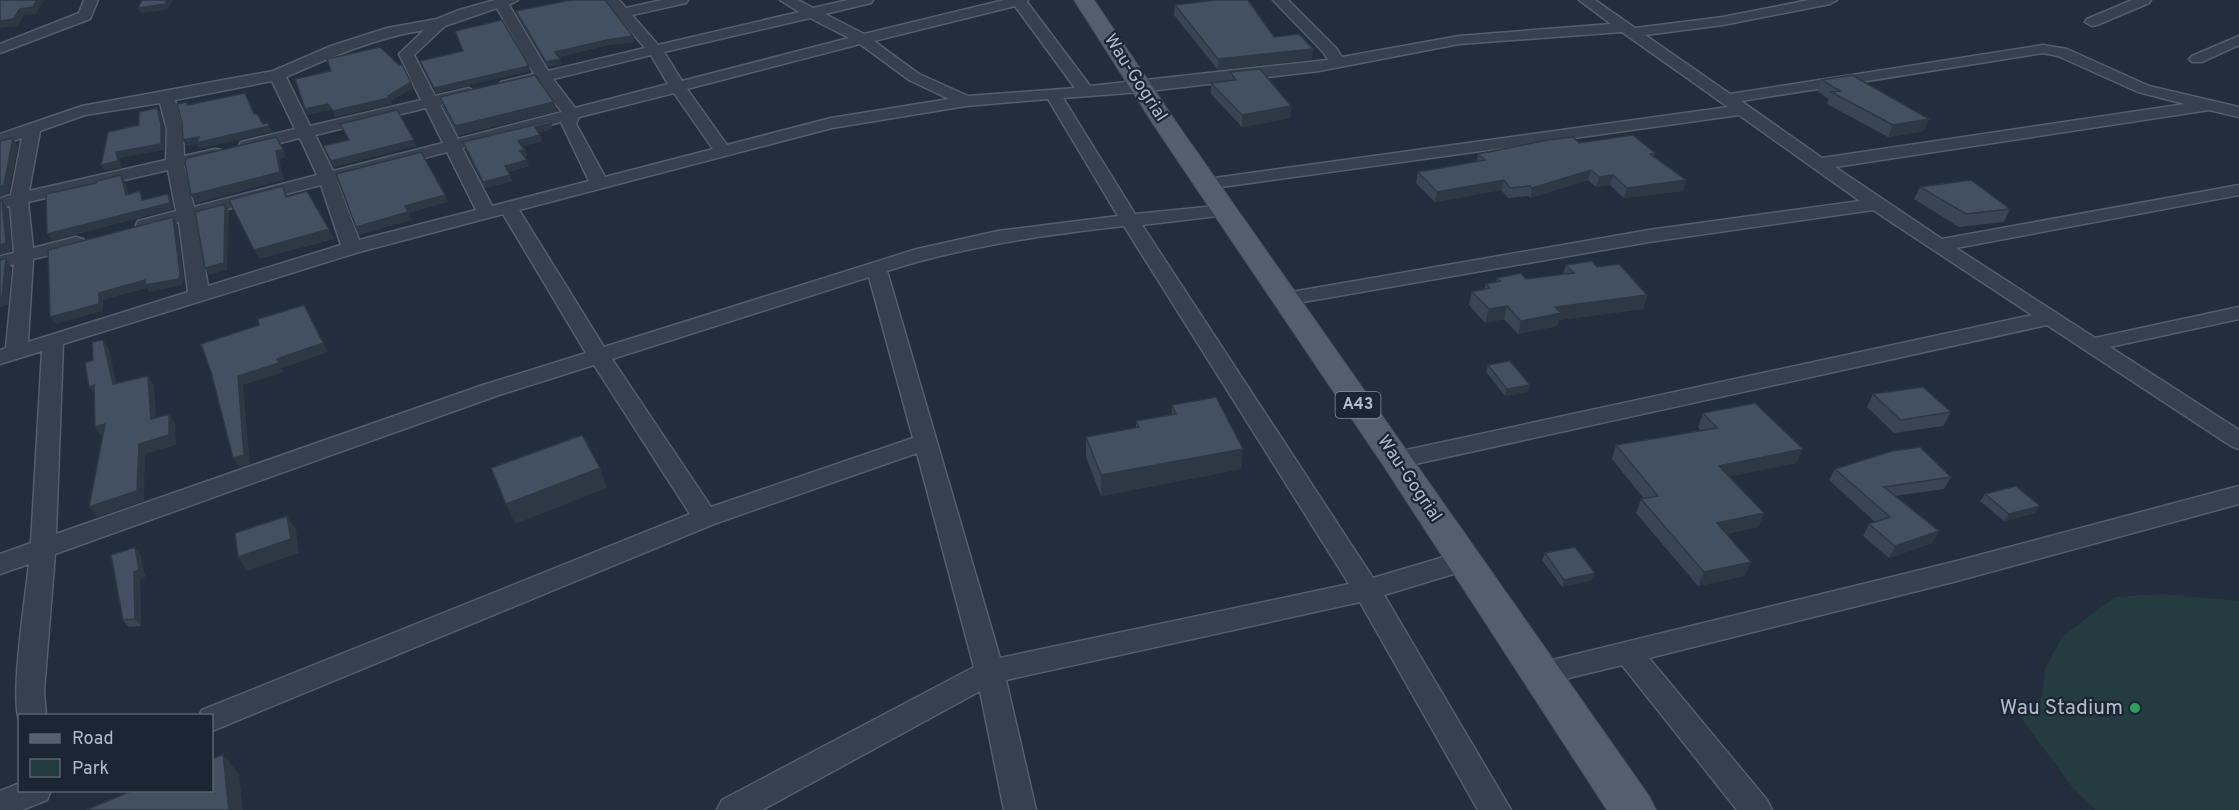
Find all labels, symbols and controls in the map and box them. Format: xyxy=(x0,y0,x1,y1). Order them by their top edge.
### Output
street label: Wau-Gogrial xyxy=(1098,30,1172,126)
road number: A43 xyxy=(1336,392,1380,418)
street label: Wau-Gogrial xyxy=(1371,431,1447,527)
place label: Wau Stadium xyxy=(2000,695,2123,722)
marker: Wau Stadium xyxy=(2128,701,2142,715)
legend xyxy=(18,714,213,792)
text: Road xyxy=(72,728,114,751)
text: Park xyxy=(72,758,109,781)

